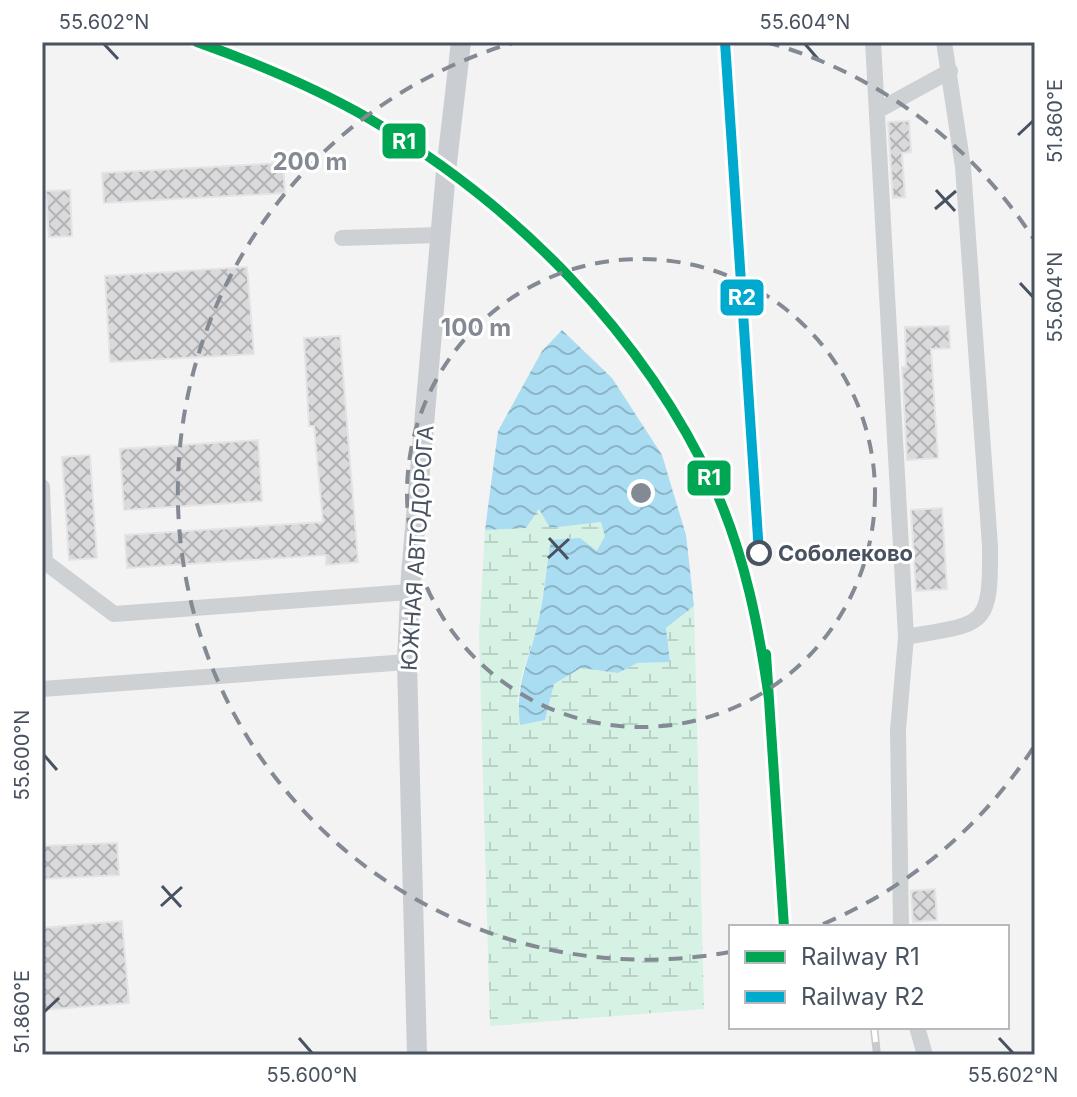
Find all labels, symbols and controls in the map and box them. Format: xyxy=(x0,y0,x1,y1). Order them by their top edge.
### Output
text: 55.602°N xyxy=(59,10,149,34)
text: 55.604°N xyxy=(760,10,850,34)
text: 51.860°E xyxy=(1043,79,1067,163)
line badge: R1 xyxy=(381,122,427,160)
text: R1 xyxy=(392,128,416,154)
text: 200 m xyxy=(272,147,348,176)
text: 55.604°N xyxy=(1043,252,1067,342)
line badge: R2 xyxy=(719,278,765,317)
text: R2 xyxy=(728,284,756,310)
text: 100 m xyxy=(441,313,511,342)
street label: ЮЖНАЯ АВТОДОРОГА xyxy=(395,425,439,671)
line badge: R1 xyxy=(686,459,732,497)
text: R1 xyxy=(697,464,721,490)
centre of rings xyxy=(627,479,655,507)
place label: Соболеково xyxy=(778,540,913,566)
marker: Соболеково xyxy=(747,541,771,565)
text: 55.600°N xyxy=(10,710,34,800)
legend xyxy=(729,925,1009,1029)
text: Railway R1 xyxy=(801,942,920,971)
text: 51.860°E xyxy=(10,970,34,1054)
text: Railway R2 xyxy=(801,982,925,1011)
text: 55.600°N xyxy=(267,1063,357,1087)
text: 55.602°N xyxy=(968,1063,1058,1087)

